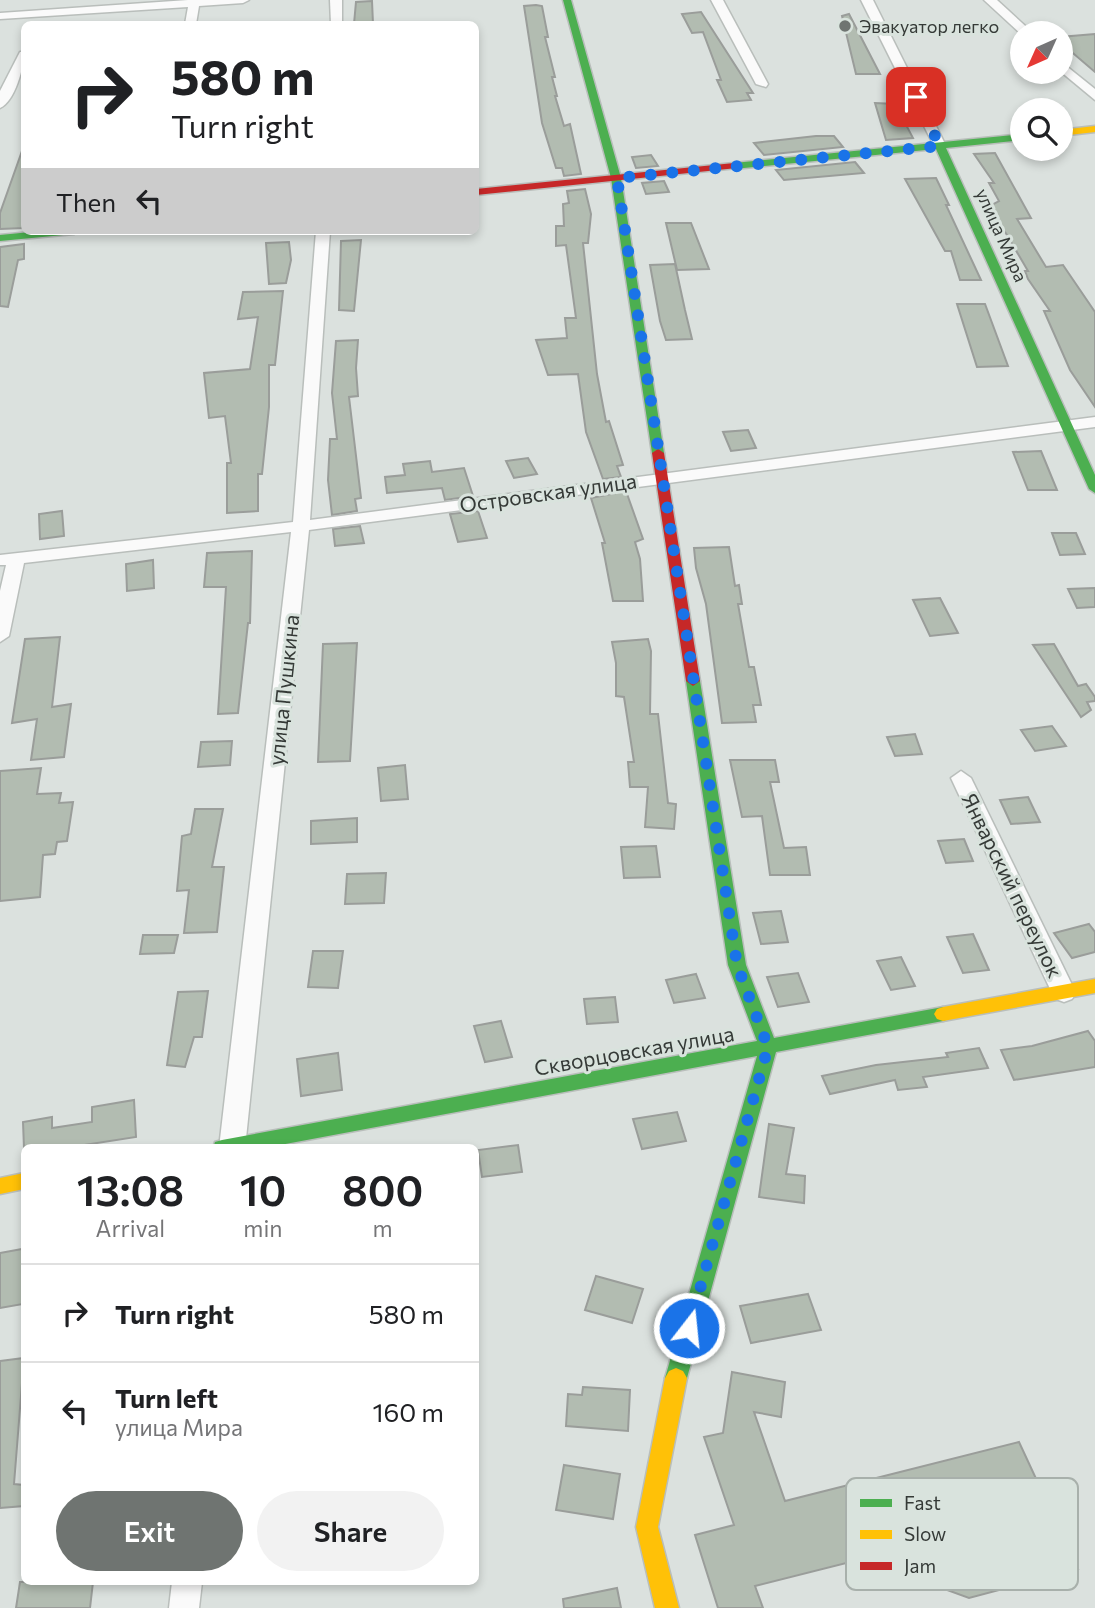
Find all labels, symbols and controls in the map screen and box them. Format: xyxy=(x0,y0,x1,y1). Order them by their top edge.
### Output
place label: Эвакуатор легко xyxy=(859,15,999,37)
marker: Эвакуатор легко xyxy=(837,18,853,34)
north arrow xyxy=(1010,21,1073,84)
map controls xyxy=(1010,21,1073,161)
text: 580 m xyxy=(171,45,315,105)
icon: right xyxy=(56,49,147,140)
pin xyxy=(886,67,946,127)
icon: arrive xyxy=(897,78,935,116)
button: search xyxy=(1010,98,1073,161)
text: Turn right xyxy=(171,105,314,145)
icon: left xyxy=(130,182,168,220)
street label: улица Мира xyxy=(972,185,1032,285)
text: Then xyxy=(56,186,116,217)
street label: Островская улица xyxy=(458,467,638,517)
street label: улица Пушкина xyxy=(263,613,303,767)
street label: Январский переулок xyxy=(957,789,1069,981)
street label: Скворцовская улица xyxy=(532,1020,736,1080)
text: 13:08 xyxy=(77,1163,184,1215)
text: 10 xyxy=(240,1163,286,1215)
text: 800 xyxy=(342,1163,423,1215)
text: Arrival xyxy=(96,1214,165,1242)
text: min xyxy=(243,1214,283,1242)
text: m xyxy=(373,1214,393,1242)
position arrow xyxy=(652,1291,726,1365)
icon: right xyxy=(56,1294,94,1332)
text: Turn right xyxy=(115,1298,234,1329)
text: 580 m xyxy=(369,1298,444,1329)
text: Turn left xyxy=(115,1382,218,1413)
icon: left xyxy=(56,1392,94,1430)
text: 160 m xyxy=(372,1396,444,1427)
text: улица Мира xyxy=(115,1413,243,1441)
legend xyxy=(846,1478,1078,1590)
button: Exit xyxy=(56,1491,243,1571)
button: Share xyxy=(257,1491,444,1571)
text: Fast xyxy=(904,1491,941,1514)
text: Slow xyxy=(904,1522,946,1545)
text: Jam xyxy=(904,1554,936,1577)

